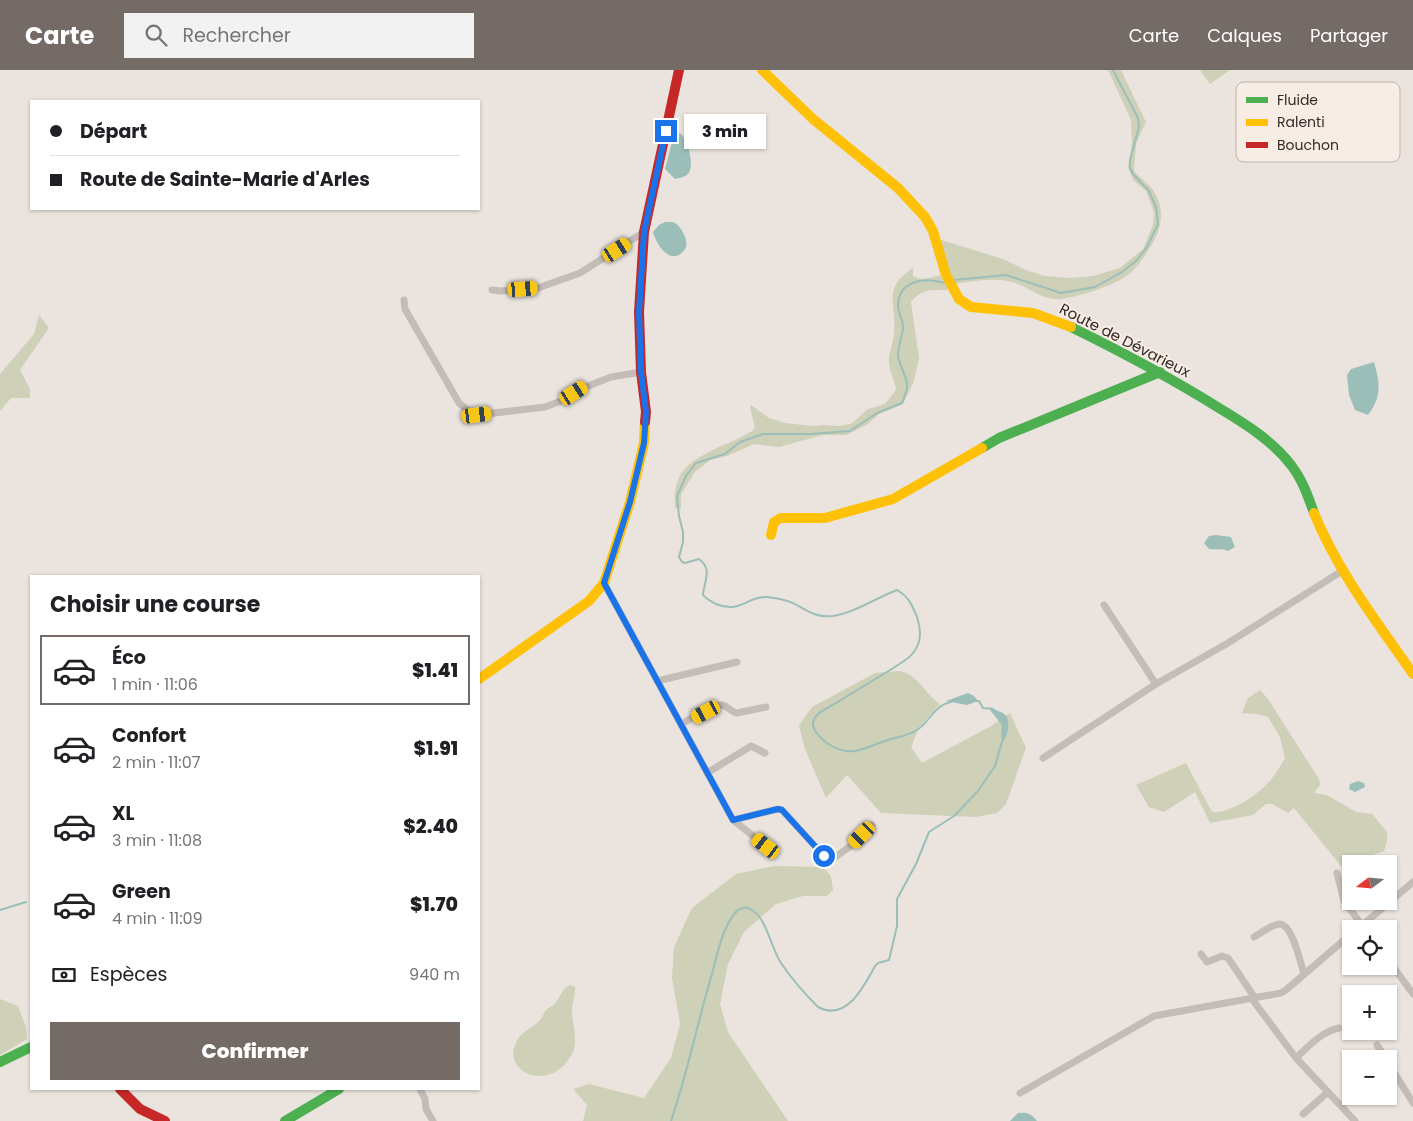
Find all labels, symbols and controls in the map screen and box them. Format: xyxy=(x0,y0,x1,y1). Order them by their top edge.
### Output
search box xyxy=(124,13,474,58)
text: Carte xyxy=(25,19,94,52)
icon: search xyxy=(142,21,170,49)
text: Rechercher xyxy=(182,22,291,49)
text: Carte xyxy=(1129,23,1179,48)
text: Calques xyxy=(1207,23,1282,48)
text: Partager xyxy=(1310,23,1388,48)
legend xyxy=(1236,82,1400,162)
text: Fluide xyxy=(1277,90,1318,110)
text: Ralenti xyxy=(1277,112,1325,132)
callout: 3 min xyxy=(684,114,766,148)
text: Départ xyxy=(80,118,147,145)
route end xyxy=(655,120,677,142)
text: 3 min xyxy=(702,120,748,143)
text: Bouchon xyxy=(1277,135,1339,155)
text: Route de Sainte-Marie d'Arles xyxy=(80,166,370,193)
car xyxy=(600,236,633,264)
car xyxy=(507,280,538,298)
street label: Route de Dévarieux xyxy=(1056,298,1194,382)
car xyxy=(557,379,590,407)
car xyxy=(461,406,492,424)
text: Choisir une course xyxy=(50,589,260,620)
text: Éco xyxy=(112,644,146,671)
icon: car xyxy=(52,648,97,693)
text: $1.41 xyxy=(412,657,458,684)
text: 1 min · 11:06 xyxy=(112,673,198,696)
car xyxy=(689,699,722,725)
text: Confort xyxy=(112,722,186,749)
icon: car xyxy=(52,726,97,771)
text: $1.91 xyxy=(414,735,458,762)
text: 2 min · 11:07 xyxy=(112,751,201,774)
text: XL xyxy=(112,800,135,827)
icon: car xyxy=(52,804,97,849)
text: $2.40 xyxy=(403,813,458,840)
car xyxy=(846,819,877,851)
text: 3 min · 11:08 xyxy=(112,829,202,852)
car xyxy=(749,831,782,861)
route start xyxy=(813,845,835,867)
north arrow xyxy=(1342,855,1398,910)
map controls xyxy=(1342,855,1397,1105)
text: Green xyxy=(112,878,171,905)
icon: car xyxy=(52,882,97,927)
text: $1.70 xyxy=(410,891,458,918)
text: 4 min · 11:09 xyxy=(112,907,203,930)
button: locate xyxy=(1342,920,1397,975)
icon: cash xyxy=(50,961,78,989)
text: Espèces xyxy=(90,961,168,988)
text: 940 m xyxy=(409,963,460,986)
button: + xyxy=(1342,985,1397,1040)
button: Confirmer xyxy=(50,1022,460,1080)
button: − xyxy=(1342,1050,1397,1105)

